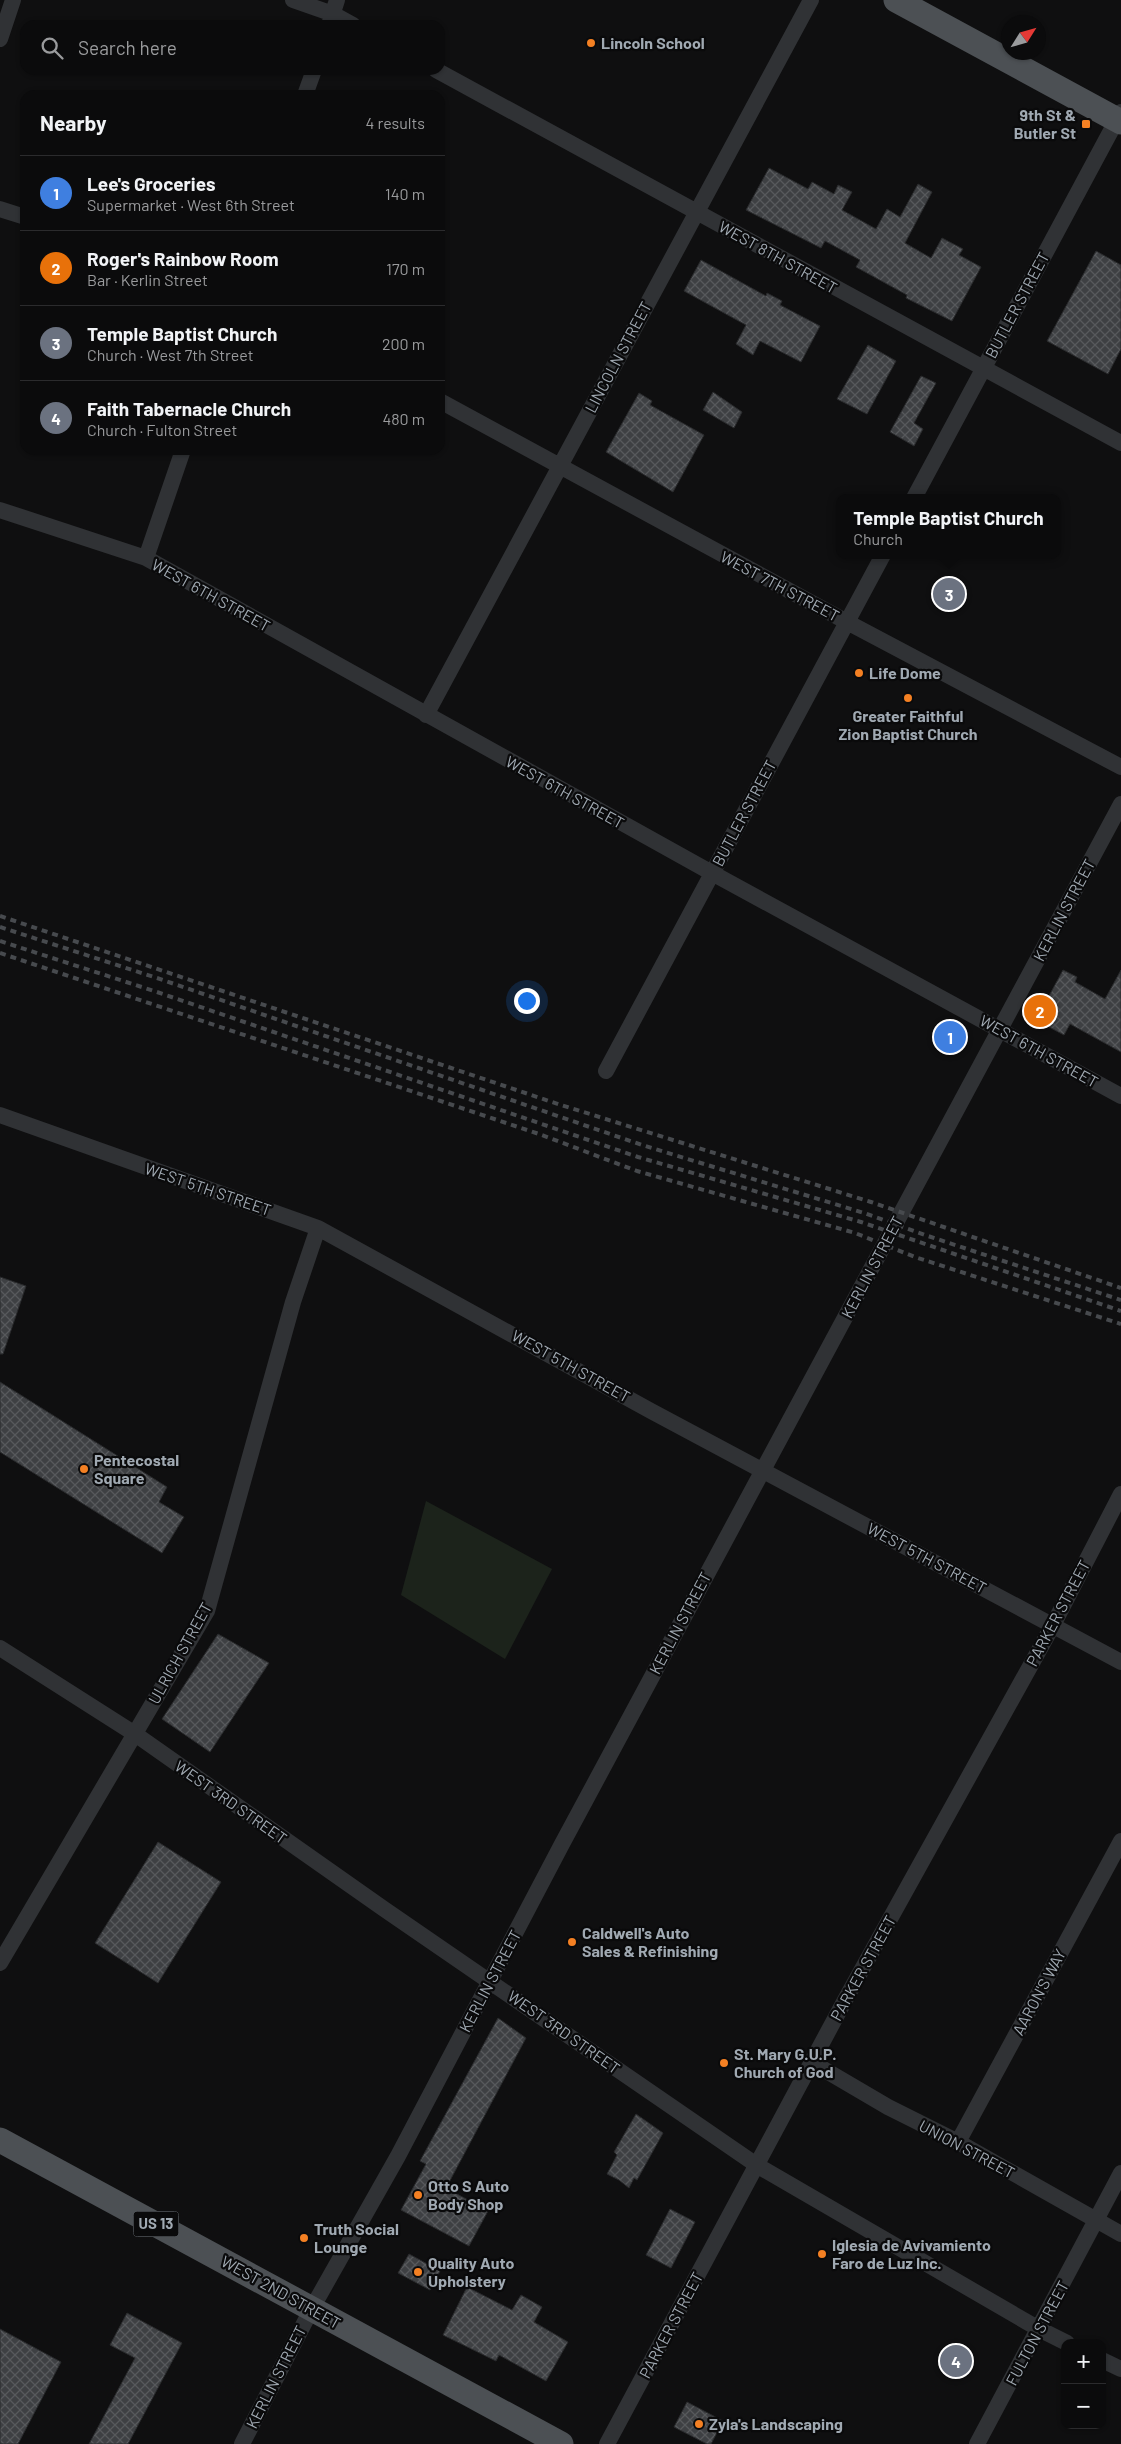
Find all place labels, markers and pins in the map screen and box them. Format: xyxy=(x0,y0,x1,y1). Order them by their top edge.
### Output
place label: Lincoln School xyxy=(601,33,705,52)
marker: Lincoln School xyxy=(585,37,597,49)
place label: 9th St & Butler St xyxy=(1014,105,1076,142)
marker: 9th St & Butler St xyxy=(1080,118,1092,130)
pin: 3 xyxy=(933,575,965,613)
place label: Life Dome xyxy=(869,663,941,682)
marker: Life Dome xyxy=(853,667,865,679)
marker: Greater Faithful Zion Baptist Church xyxy=(902,692,914,704)
place label: Greater Faithful Zion Baptist Church xyxy=(838,706,978,743)
pin: 2 xyxy=(1024,992,1056,1030)
pin: 1 xyxy=(934,1018,966,1056)
place label: Pentecostal Square xyxy=(94,1450,179,1487)
marker: Pentecostal Square xyxy=(78,1463,90,1475)
place label: Caldwell's Auto Sales & Refinishing xyxy=(582,1923,718,1960)
marker: Caldwell's Auto Sales & Refinishing xyxy=(566,1936,578,1948)
place label: St. Mary G.U.P. Church of God xyxy=(734,2044,837,2081)
marker: St. Mary G.U.P. Church of God xyxy=(718,2057,730,2069)
place label: Otto S Auto Body Shop xyxy=(428,2176,509,2213)
marker: Otto S Auto Body Shop xyxy=(412,2189,424,2201)
place label: Truth Social Lounge xyxy=(314,2219,399,2256)
marker: Truth Social Lounge xyxy=(298,2232,310,2244)
place label: Iglesia de Avivamiento Faro de Luz Inc. xyxy=(832,2235,991,2272)
marker: Iglesia de Avivamiento Faro de Luz Inc. xyxy=(816,2248,828,2260)
place label: Quality Auto Upholstery xyxy=(428,2253,514,2290)
marker: Quality Auto Upholstery xyxy=(412,2266,424,2278)
pin: 4 xyxy=(940,2342,972,2380)
place label: Zyla's Landscaping xyxy=(709,2414,843,2433)
marker: Zyla's Landscaping xyxy=(693,2418,705,2430)

